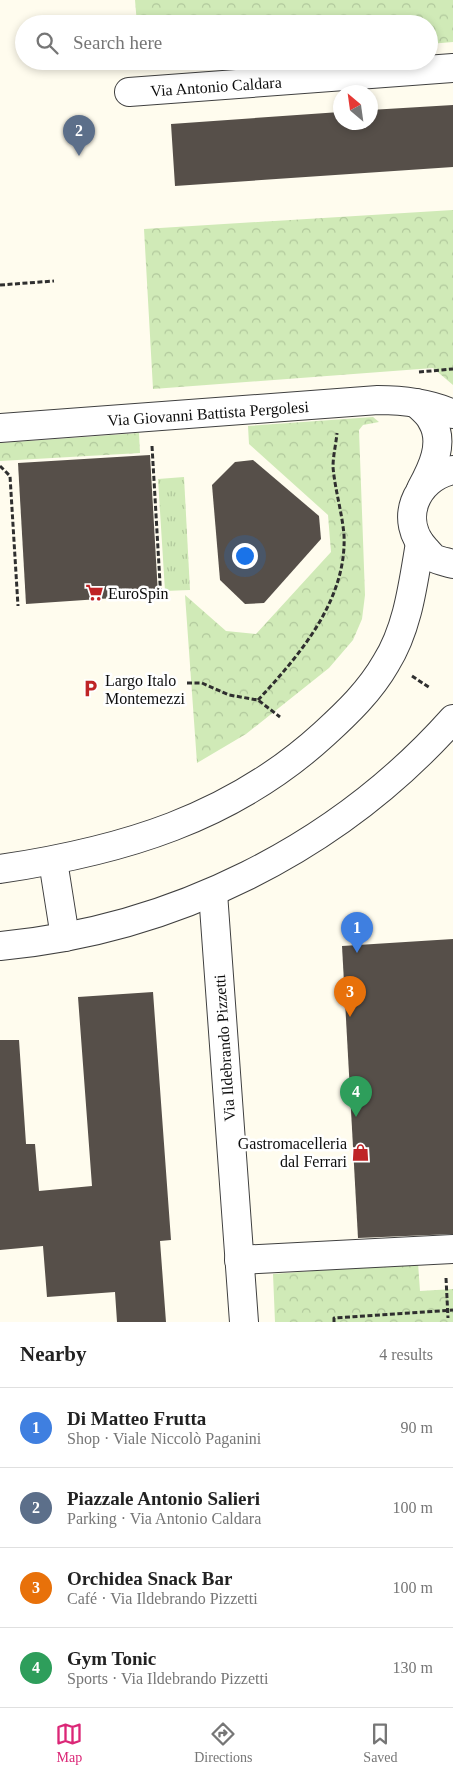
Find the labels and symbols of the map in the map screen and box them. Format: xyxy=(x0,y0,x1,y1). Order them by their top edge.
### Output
street label: Via Antonio Caldara xyxy=(150,73,282,100)
north arrow xyxy=(333,85,378,130)
pin: 2 xyxy=(63,115,95,156)
street label: Via Giovanni Battista Pergolesi xyxy=(107,398,310,430)
your location xyxy=(232,543,258,569)
supermarket icon: EuroSpin xyxy=(84,583,104,603)
place label: EuroSpin xyxy=(108,585,168,603)
place label: Largo Italo Montemezzi xyxy=(105,672,186,707)
parking icon: Largo Italo Montemezzi xyxy=(81,679,101,699)
pin: 1 xyxy=(341,912,373,953)
street label: Via Ildebrando Pizzetti xyxy=(211,973,238,1122)
pin: 3 xyxy=(334,976,366,1017)
pin: 4 xyxy=(340,1076,372,1117)
place label: Gastromacelleria dal Ferrari xyxy=(238,1135,348,1170)
shop icon: Gastromacelleria dal Ferrari xyxy=(351,1142,371,1162)

